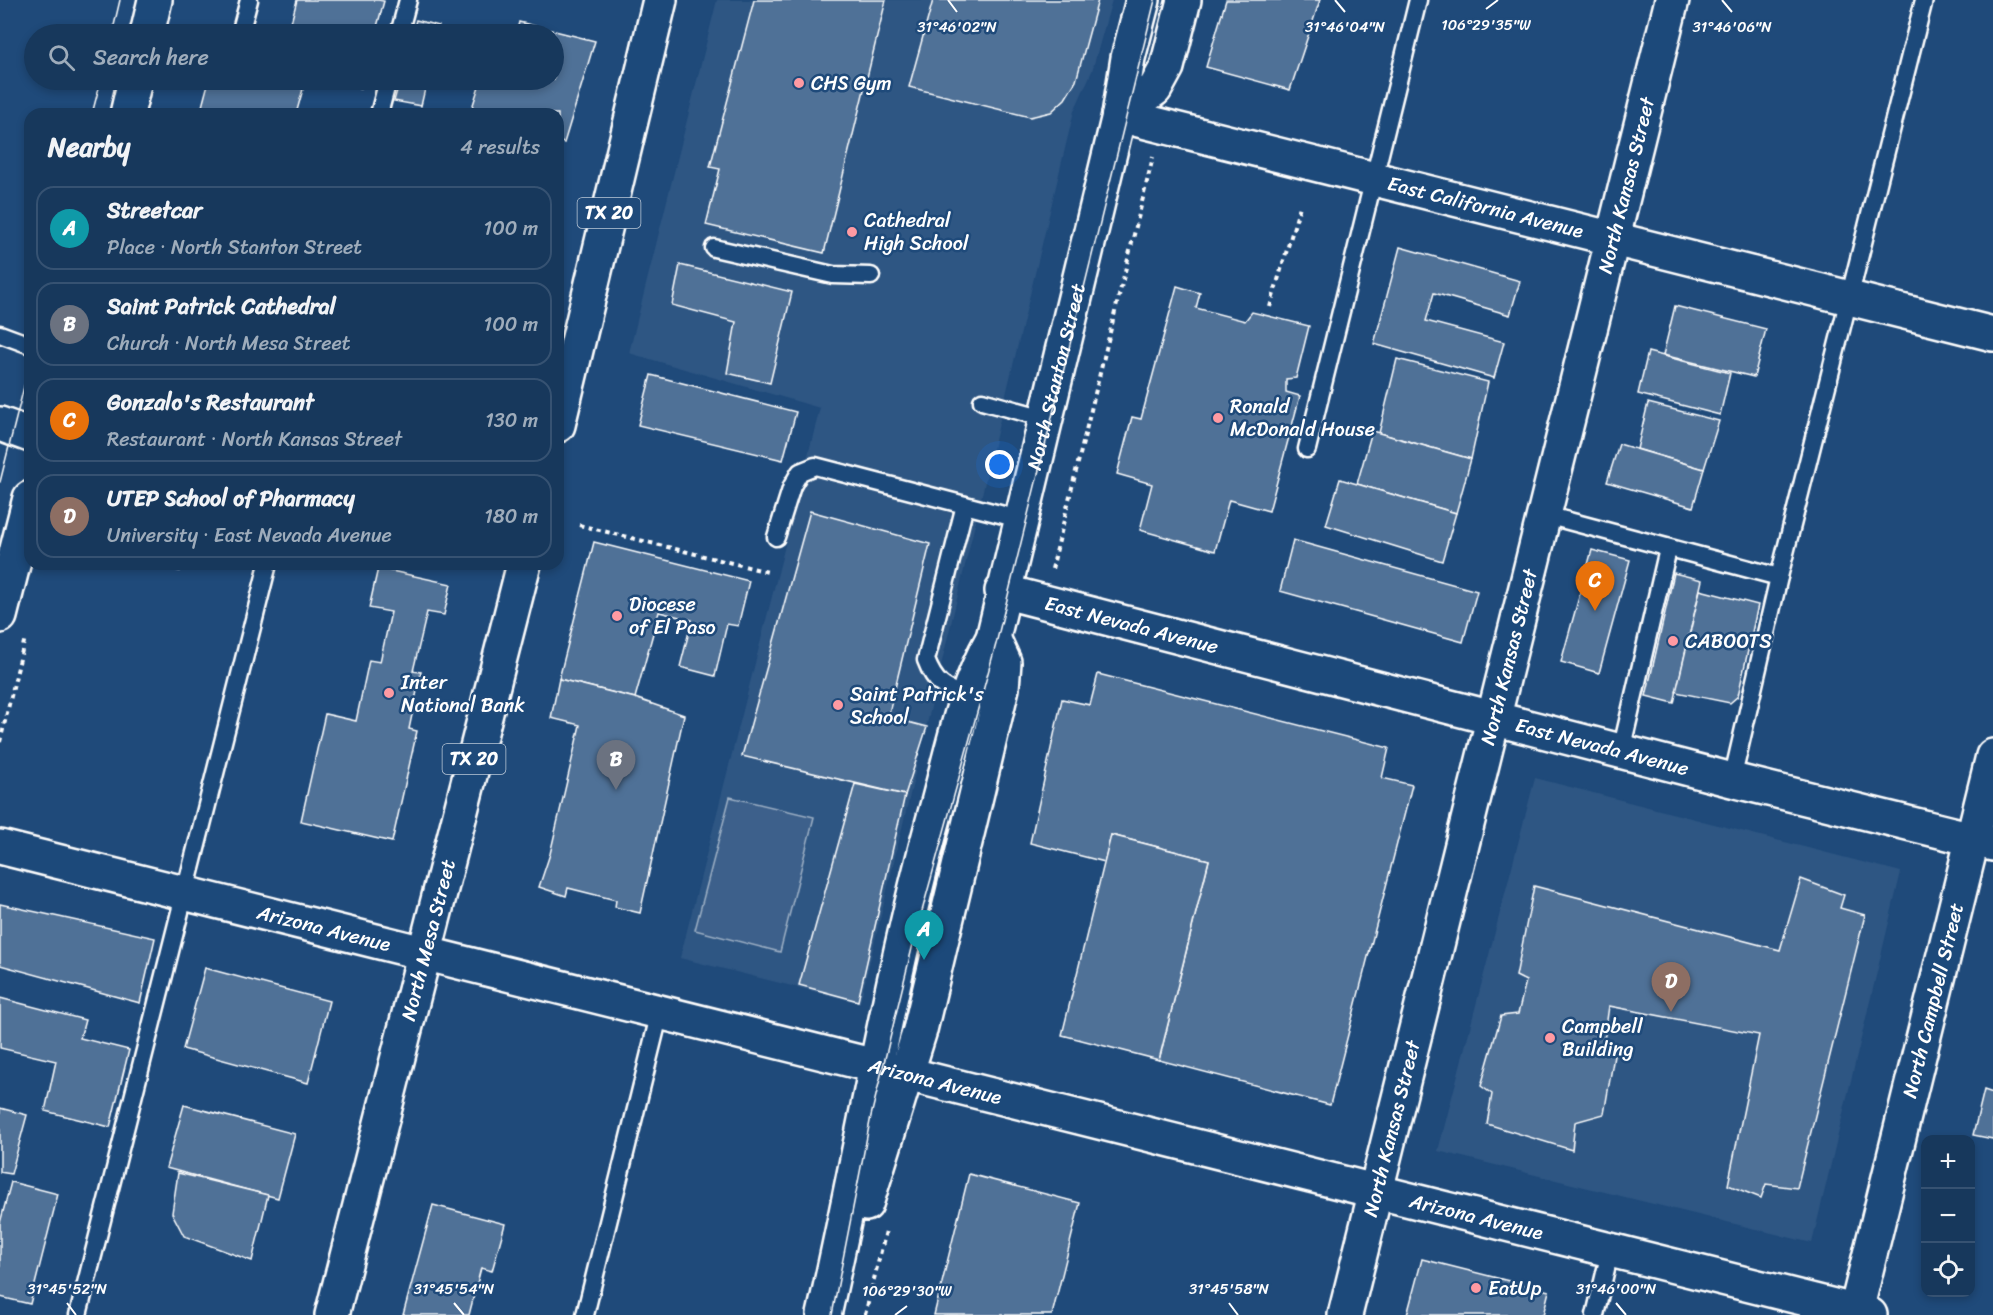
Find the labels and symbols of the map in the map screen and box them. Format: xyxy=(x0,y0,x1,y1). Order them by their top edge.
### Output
text: 106°29'35"W xyxy=(1441,12,1531,38)
text: 31°46'02"N xyxy=(917,14,997,40)
text: 31°46'04"N xyxy=(1305,14,1386,40)
text: 31°46'06"N xyxy=(1692,14,1772,40)
place label: CHS Gym xyxy=(811,66,892,101)
marker: CHS Gym xyxy=(792,76,806,90)
street label: North Kansas Street xyxy=(1587,93,1665,277)
street label: East California Avenue xyxy=(1384,165,1588,248)
road number: TX 20 xyxy=(578,198,640,228)
place label: Cathedral High School xyxy=(864,203,970,261)
marker: Cathedral High School xyxy=(845,225,859,239)
street label: North Stanton Street xyxy=(1017,279,1095,474)
place label: Ronald McDonald House xyxy=(1230,389,1375,447)
marker: Ronald McDonald House xyxy=(1211,411,1225,425)
your location xyxy=(985,450,1014,479)
pin: C xyxy=(1576,562,1614,611)
street label: North Kansas Street xyxy=(1470,564,1548,749)
street label: East Nevada Avenue xyxy=(1041,585,1222,664)
place label: Diocese of El Paso xyxy=(629,587,716,645)
marker: Diocese of El Paso xyxy=(610,609,624,623)
place label: CABOOTS xyxy=(1685,624,1772,659)
marker: CABOOTS xyxy=(1666,634,1680,648)
place label: Inter National Bank xyxy=(400,665,525,723)
place label: Saint Patrick's School xyxy=(850,677,984,735)
marker: Inter National Bank xyxy=(382,686,396,700)
marker: Saint Patrick's School xyxy=(831,698,845,712)
street label: East Nevada Avenue xyxy=(1512,707,1693,786)
pin: B xyxy=(596,740,636,790)
road number: TX 20 xyxy=(442,744,506,774)
street label: North Mesa Street xyxy=(390,855,465,1025)
street label: Arizona Avenue xyxy=(253,894,395,962)
street label: North Campbell Street xyxy=(1892,899,1974,1102)
pin: A xyxy=(904,910,944,960)
pin: D xyxy=(1652,962,1690,1012)
place label: Campbell Building xyxy=(1562,1009,1644,1067)
marker: Campbell Building xyxy=(1543,1031,1557,1045)
street label: North Kansas Street xyxy=(1353,1036,1430,1220)
street label: Arizona Avenue xyxy=(864,1047,1006,1115)
street label: Arizona Avenue xyxy=(1405,1183,1547,1250)
place label: EatUp xyxy=(1488,1271,1542,1306)
text: 31°45'52"N xyxy=(27,1276,107,1302)
text: 31°45'54"N xyxy=(414,1276,495,1302)
text: 31°45'58"N xyxy=(1189,1276,1270,1302)
text: 31°46'00"N xyxy=(1576,1276,1657,1302)
text: 106°29'30"W xyxy=(862,1278,952,1304)
marker: EatUp xyxy=(1469,1281,1483,1295)

